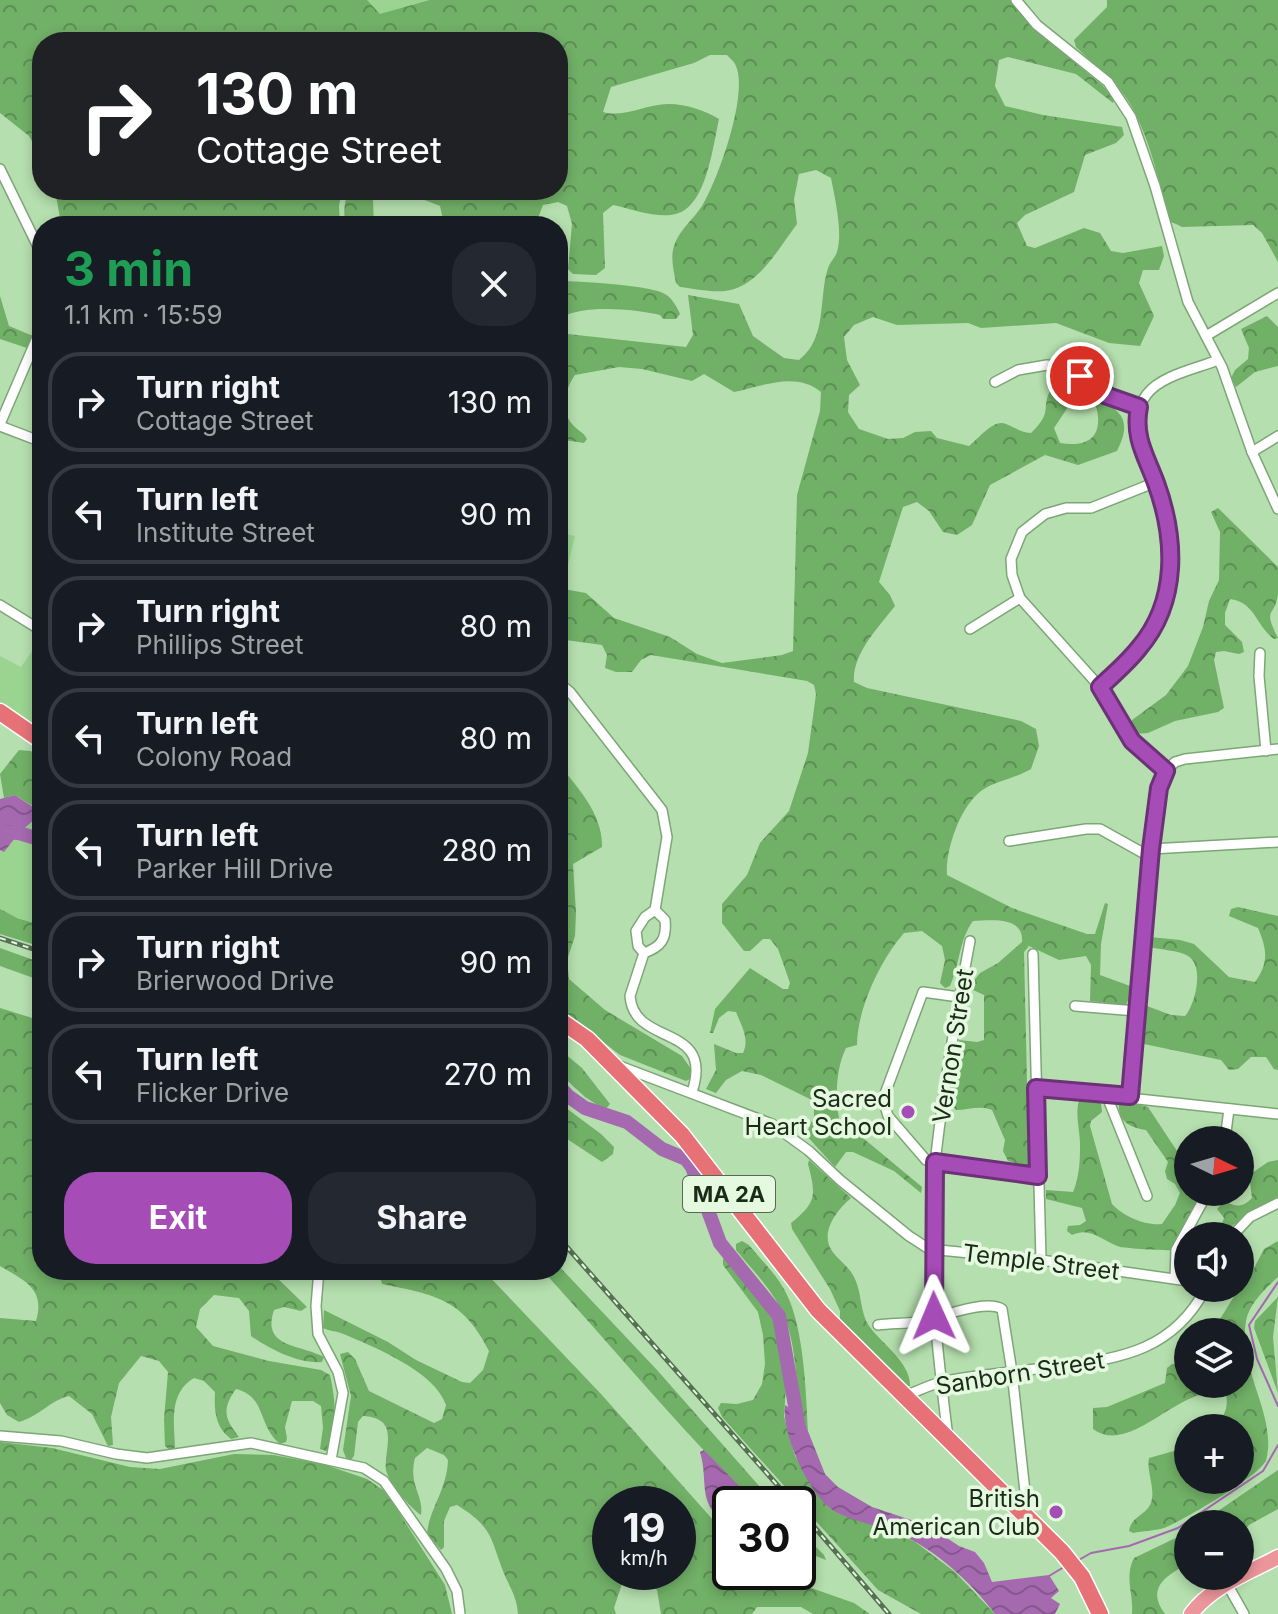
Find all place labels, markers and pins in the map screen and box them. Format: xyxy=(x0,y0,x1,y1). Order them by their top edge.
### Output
pin xyxy=(1046,342,1114,410)
place label: Sacred Heart School xyxy=(745,1084,892,1141)
marker: Sacred Heart School xyxy=(899,1103,917,1121)
place label: British American Club xyxy=(873,1484,1040,1541)
marker: British American Club xyxy=(1047,1503,1065,1521)

